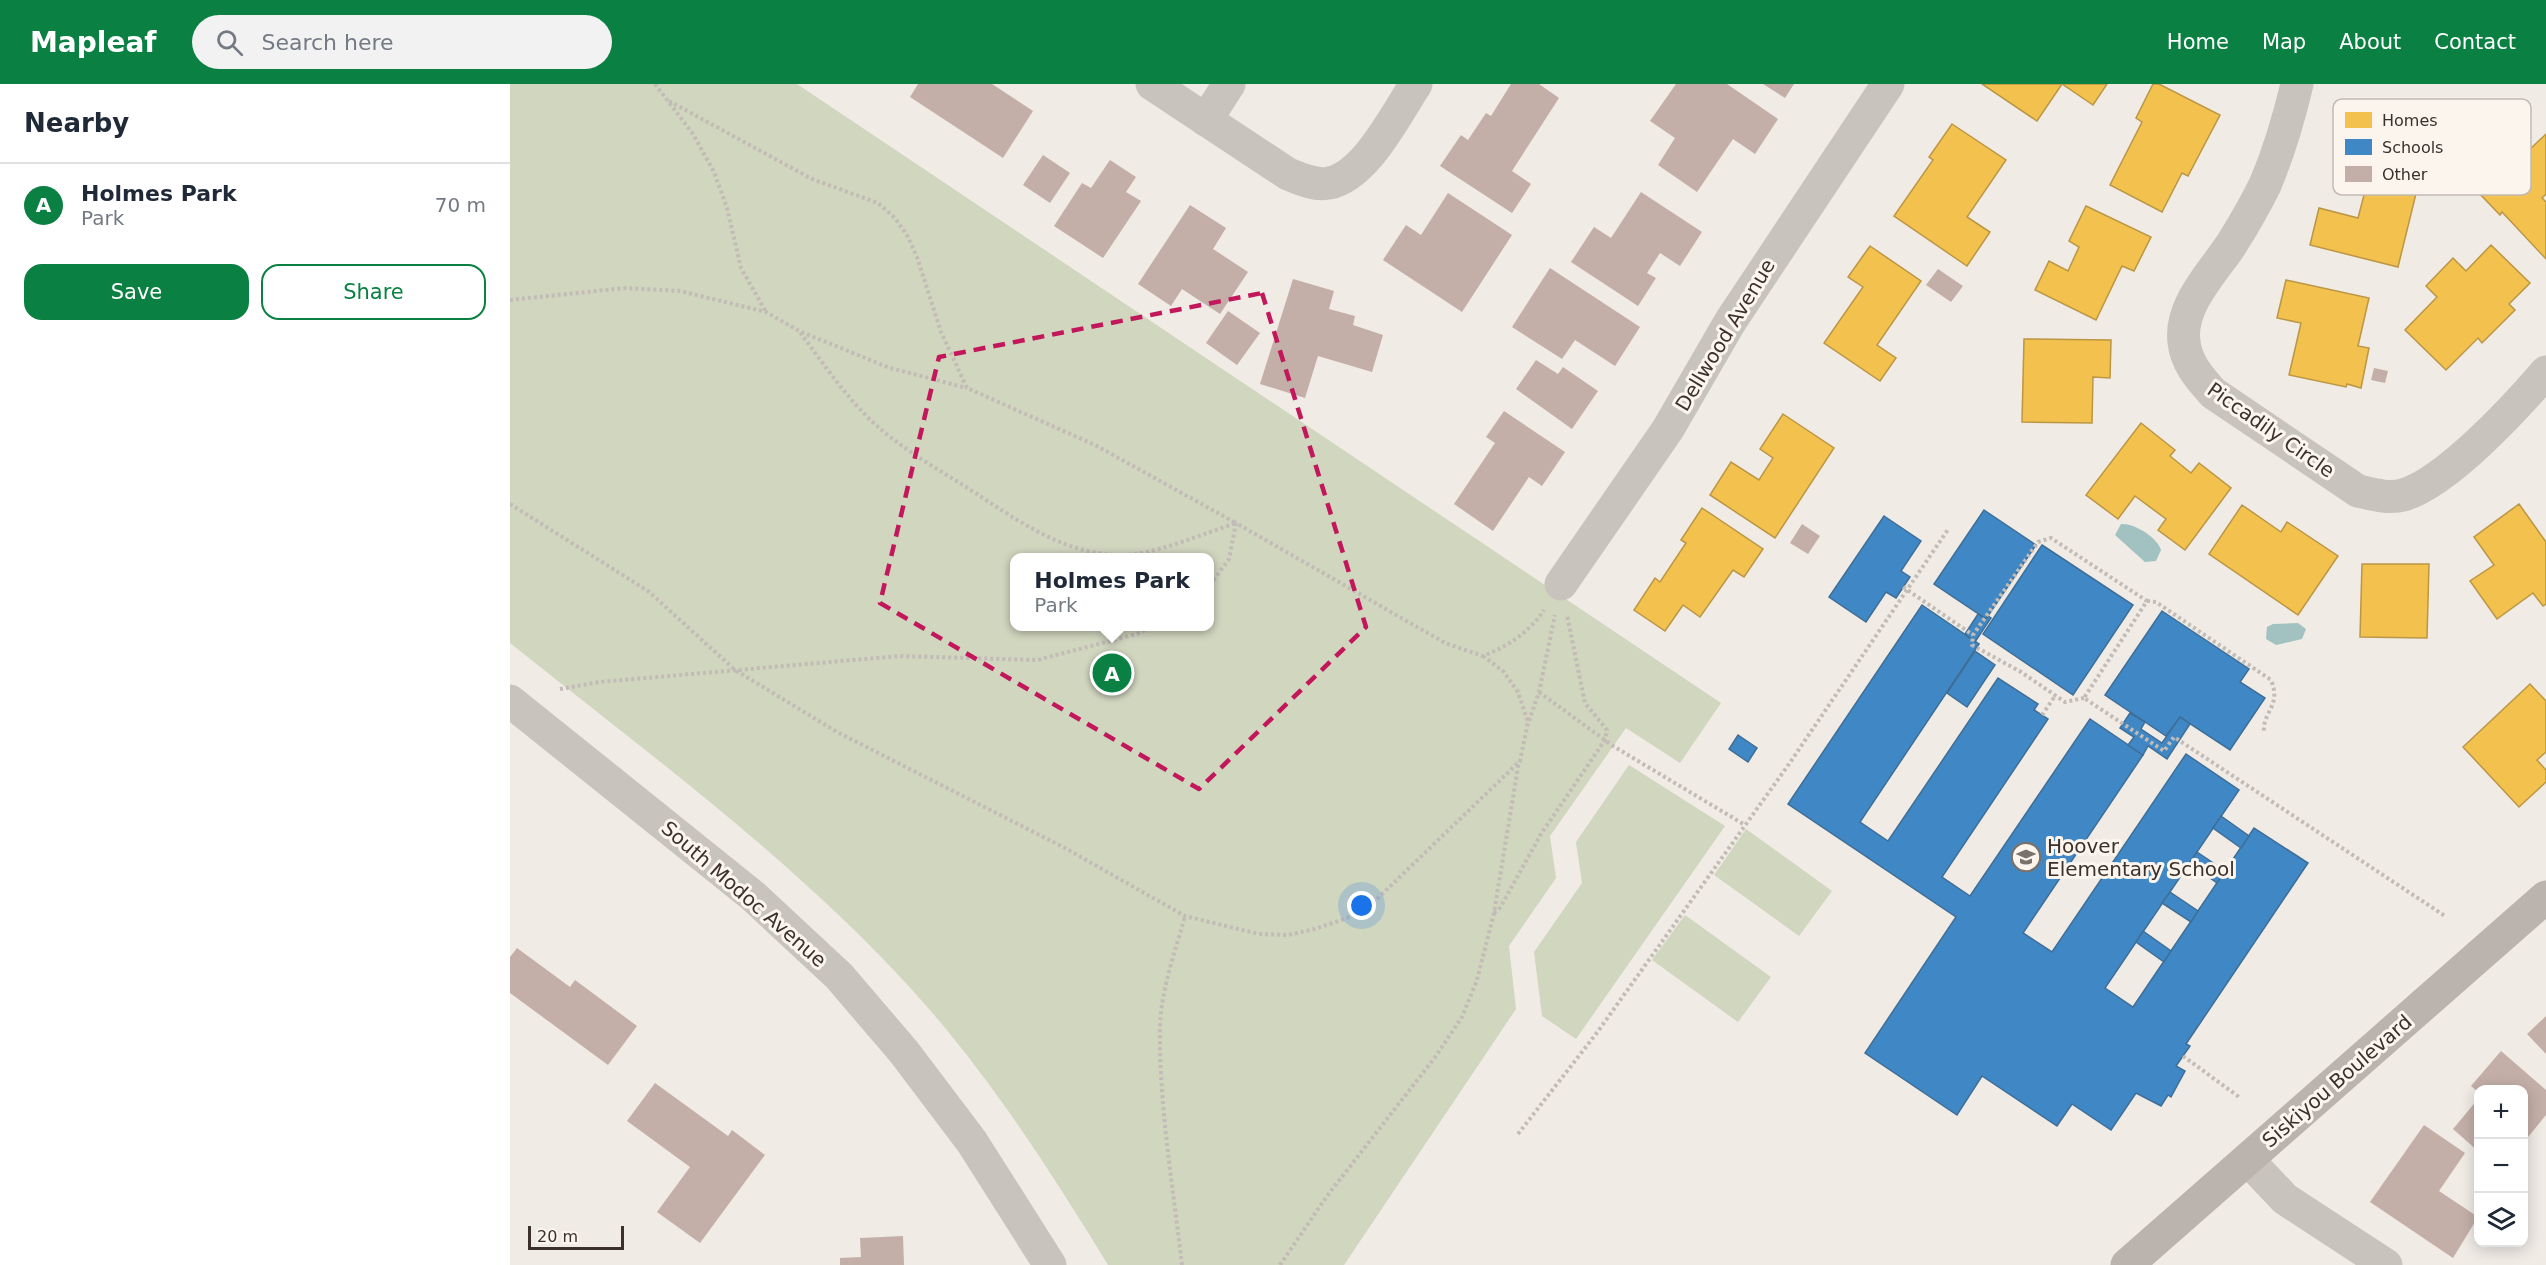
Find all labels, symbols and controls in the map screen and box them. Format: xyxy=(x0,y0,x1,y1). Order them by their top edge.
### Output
search box xyxy=(192,15,612,69)
text: Mapleaf xyxy=(30,26,156,59)
icon: search xyxy=(213,26,246,59)
text: Search here xyxy=(261,30,394,55)
text: Home xyxy=(2167,30,2229,54)
text: Map xyxy=(2262,30,2306,54)
text: About xyxy=(2339,30,2401,54)
text: Contact xyxy=(2434,30,2516,54)
legend xyxy=(2333,99,2531,195)
text: Nearby xyxy=(24,108,129,138)
text: Homes xyxy=(2382,111,2438,130)
text: Schools xyxy=(2382,138,2443,157)
text: Other xyxy=(2382,165,2428,184)
text: Holmes Park xyxy=(81,181,237,206)
text: A xyxy=(36,193,51,217)
text: 70 m xyxy=(435,193,486,217)
text: Park xyxy=(81,206,124,230)
street label: Dellwood Avenue xyxy=(1670,255,1780,415)
button: Save xyxy=(24,264,249,320)
button: Share xyxy=(261,264,486,320)
street label: Piccadily Circle xyxy=(2203,377,2339,483)
popup xyxy=(1010,553,1214,631)
text: Holmes Park xyxy=(1034,568,1190,593)
text: Park xyxy=(1034,593,1077,617)
pin: A xyxy=(1092,650,1132,696)
street label: South Modoc Avenue xyxy=(657,816,831,972)
place label: Hoover Elementary School xyxy=(2047,834,2235,881)
school or university icon: Hoover Elementary School xyxy=(2010,841,2042,873)
your location xyxy=(1347,891,1376,920)
street label: Siskiyou Boulevard xyxy=(2257,1010,2417,1152)
map controls xyxy=(2474,1085,2528,1247)
button: + xyxy=(2474,1085,2528,1139)
button: − xyxy=(2474,1139,2528,1193)
button: layers xyxy=(2474,1193,2528,1247)
scale bar xyxy=(528,1223,624,1250)
text: 20 m xyxy=(537,1227,578,1246)

